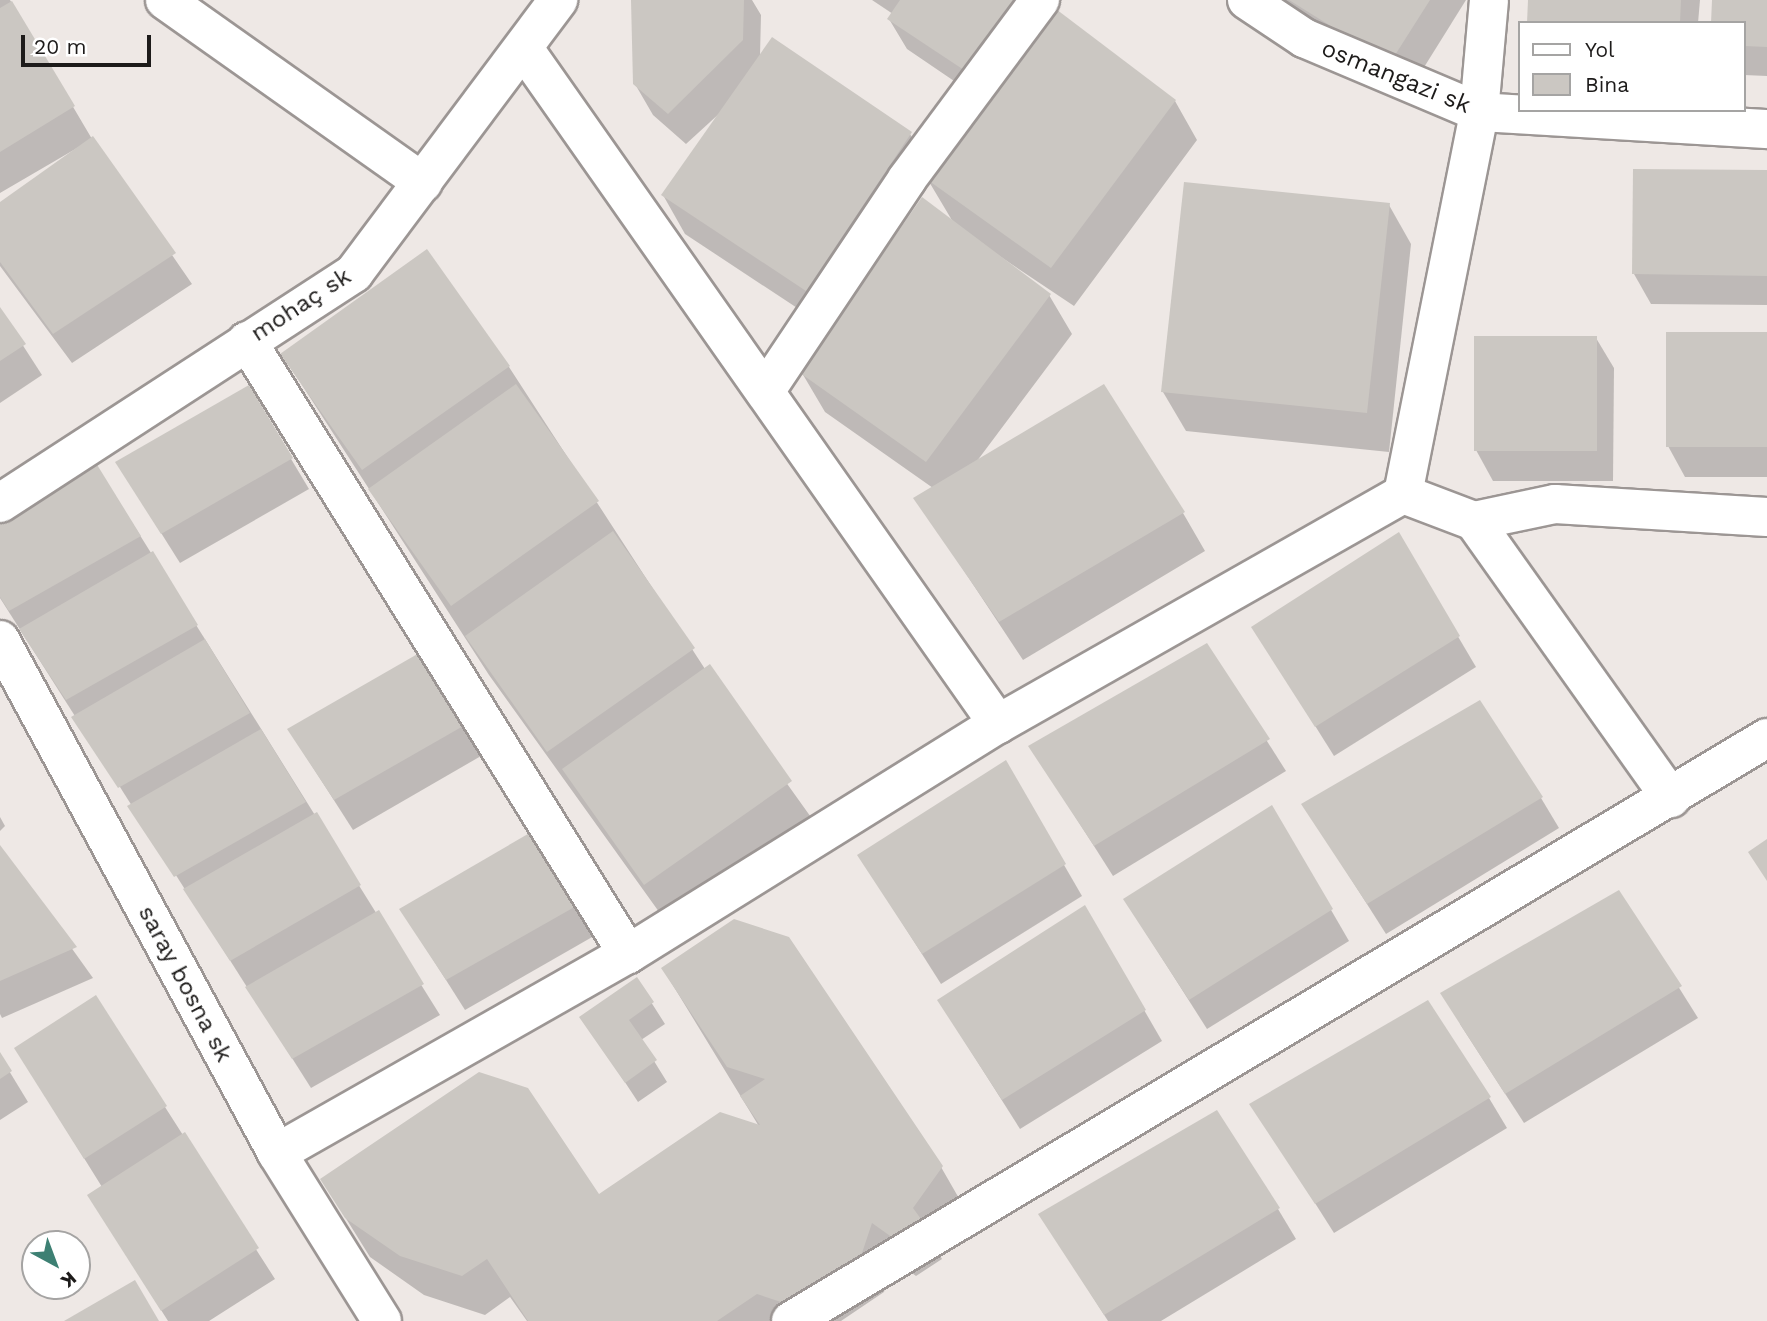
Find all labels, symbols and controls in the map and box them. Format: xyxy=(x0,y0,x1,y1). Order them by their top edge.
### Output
scale bar xyxy=(24,21,154,65)
legend xyxy=(1518,21,1746,112)
text: 20 m xyxy=(34,34,86,59)
street label: osmangazi sk xyxy=(1317,34,1475,120)
text: Yol xyxy=(1585,37,1615,62)
text: Bina xyxy=(1585,72,1629,97)
street label: mohaç sk xyxy=(246,262,356,348)
street label: saray bosna sk xyxy=(131,900,239,1068)
north arrow xyxy=(21,1230,91,1300)
text: K xyxy=(56,1267,81,1293)

